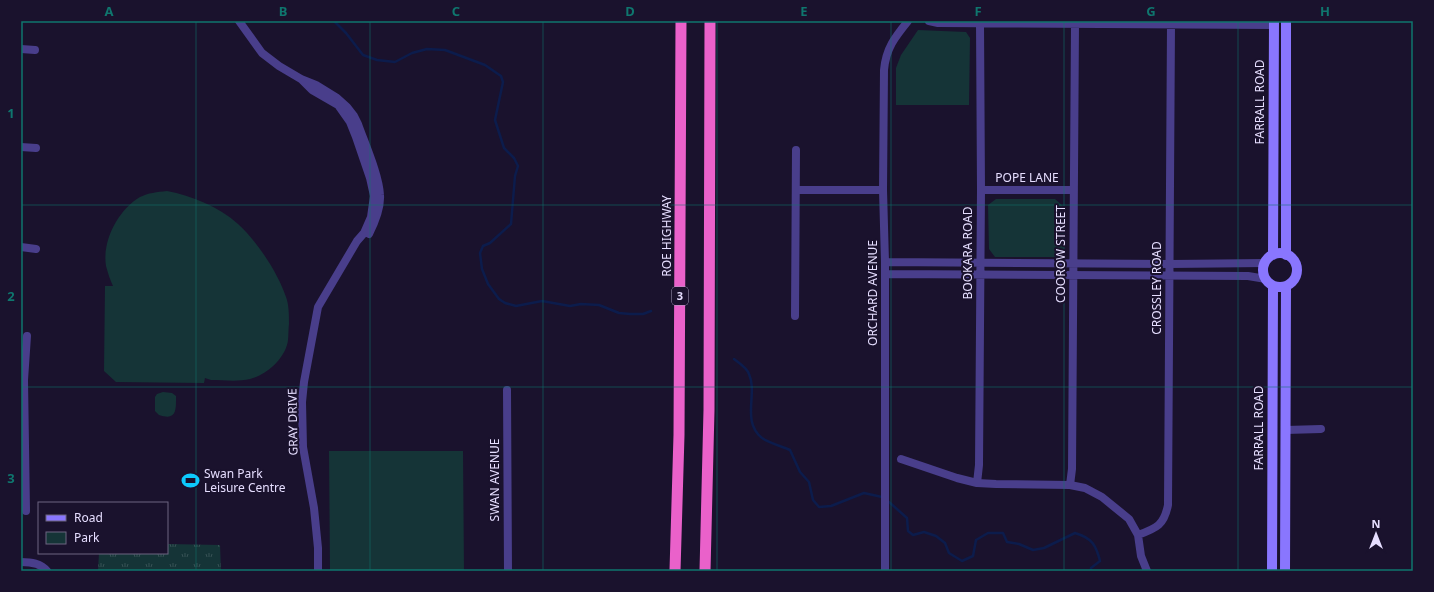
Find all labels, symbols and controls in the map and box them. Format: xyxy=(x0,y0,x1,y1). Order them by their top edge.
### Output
text: A xyxy=(105,2,114,20)
text: B xyxy=(279,2,287,20)
text: C xyxy=(452,2,460,20)
text: D xyxy=(625,2,635,20)
text: E xyxy=(800,2,808,20)
text: F xyxy=(974,2,982,20)
text: G xyxy=(1146,2,1156,20)
text: H xyxy=(1320,2,1330,20)
street label: FARRALL ROAD xyxy=(1251,59,1268,144)
text: 1 xyxy=(7,104,15,122)
street label: POPE LANE xyxy=(995,169,1059,186)
street label: ROE HIGHWAY xyxy=(658,195,675,277)
street label: COOROW STREET xyxy=(1052,205,1069,303)
street label: BOOKARA ROAD xyxy=(959,206,976,299)
street label: ORCHARD AVENUE xyxy=(864,240,881,346)
street label: CROSSLEY ROAD xyxy=(1148,241,1165,335)
text: 2 xyxy=(7,287,15,305)
road number: 3 xyxy=(672,287,688,305)
street label: FARRALL ROAD xyxy=(1250,385,1267,470)
street label: GRAY DRIVE xyxy=(283,388,302,456)
street label: SWAN AVENUE xyxy=(486,439,503,521)
place label: Swan Park Leisure Centre xyxy=(204,465,286,496)
text: 3 xyxy=(7,469,15,487)
sports icon: Swan Park Leisure Centre xyxy=(181,471,201,491)
legend xyxy=(38,502,168,554)
text: Road xyxy=(74,509,103,526)
north arrow xyxy=(1356,514,1396,554)
text: N xyxy=(1372,516,1380,531)
text: Park xyxy=(74,529,100,546)

